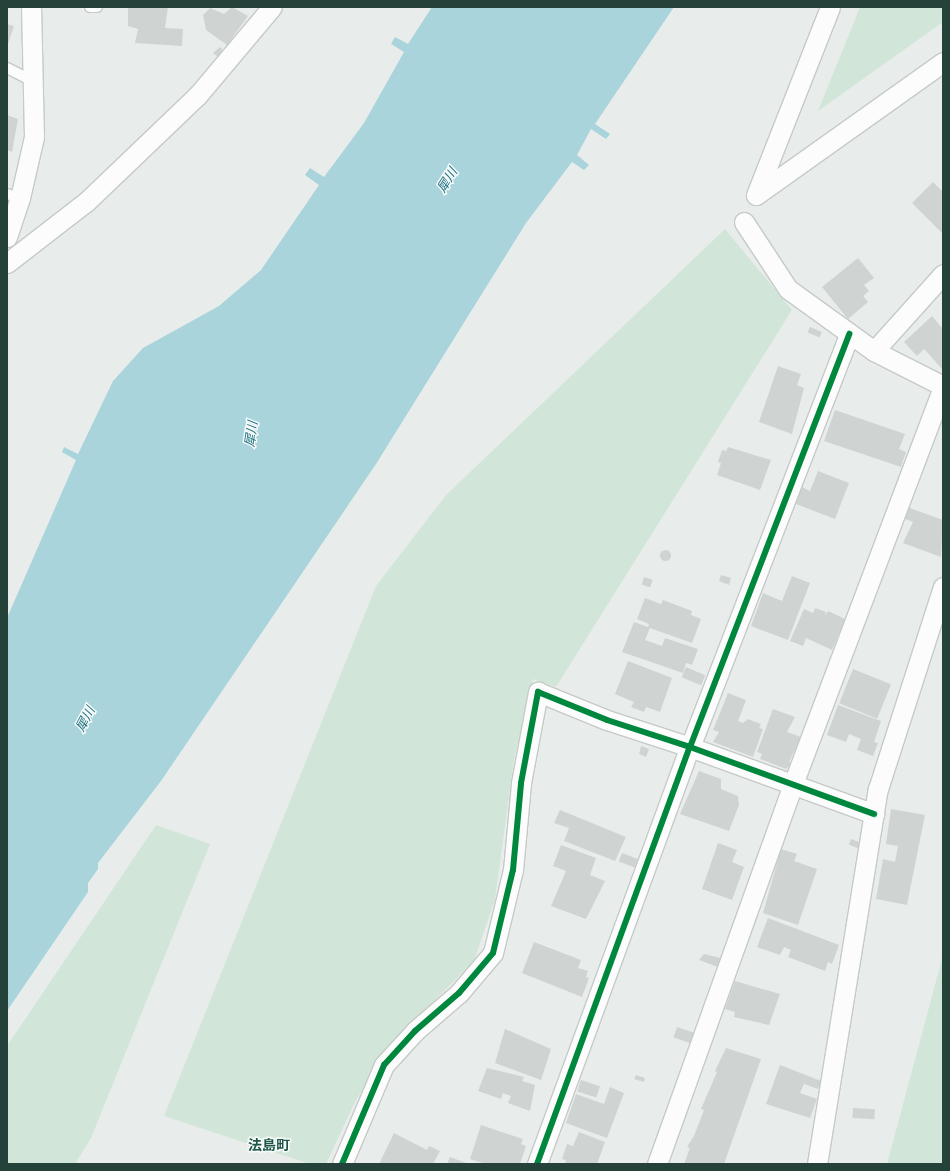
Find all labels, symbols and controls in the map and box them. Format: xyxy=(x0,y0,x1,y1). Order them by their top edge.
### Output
water label: 犀川 xyxy=(433,165,461,195)
water label: 犀川 xyxy=(241,420,261,448)
water label: 犀川 xyxy=(72,704,98,734)
district label: 法島町 xyxy=(248,1137,290,1153)

